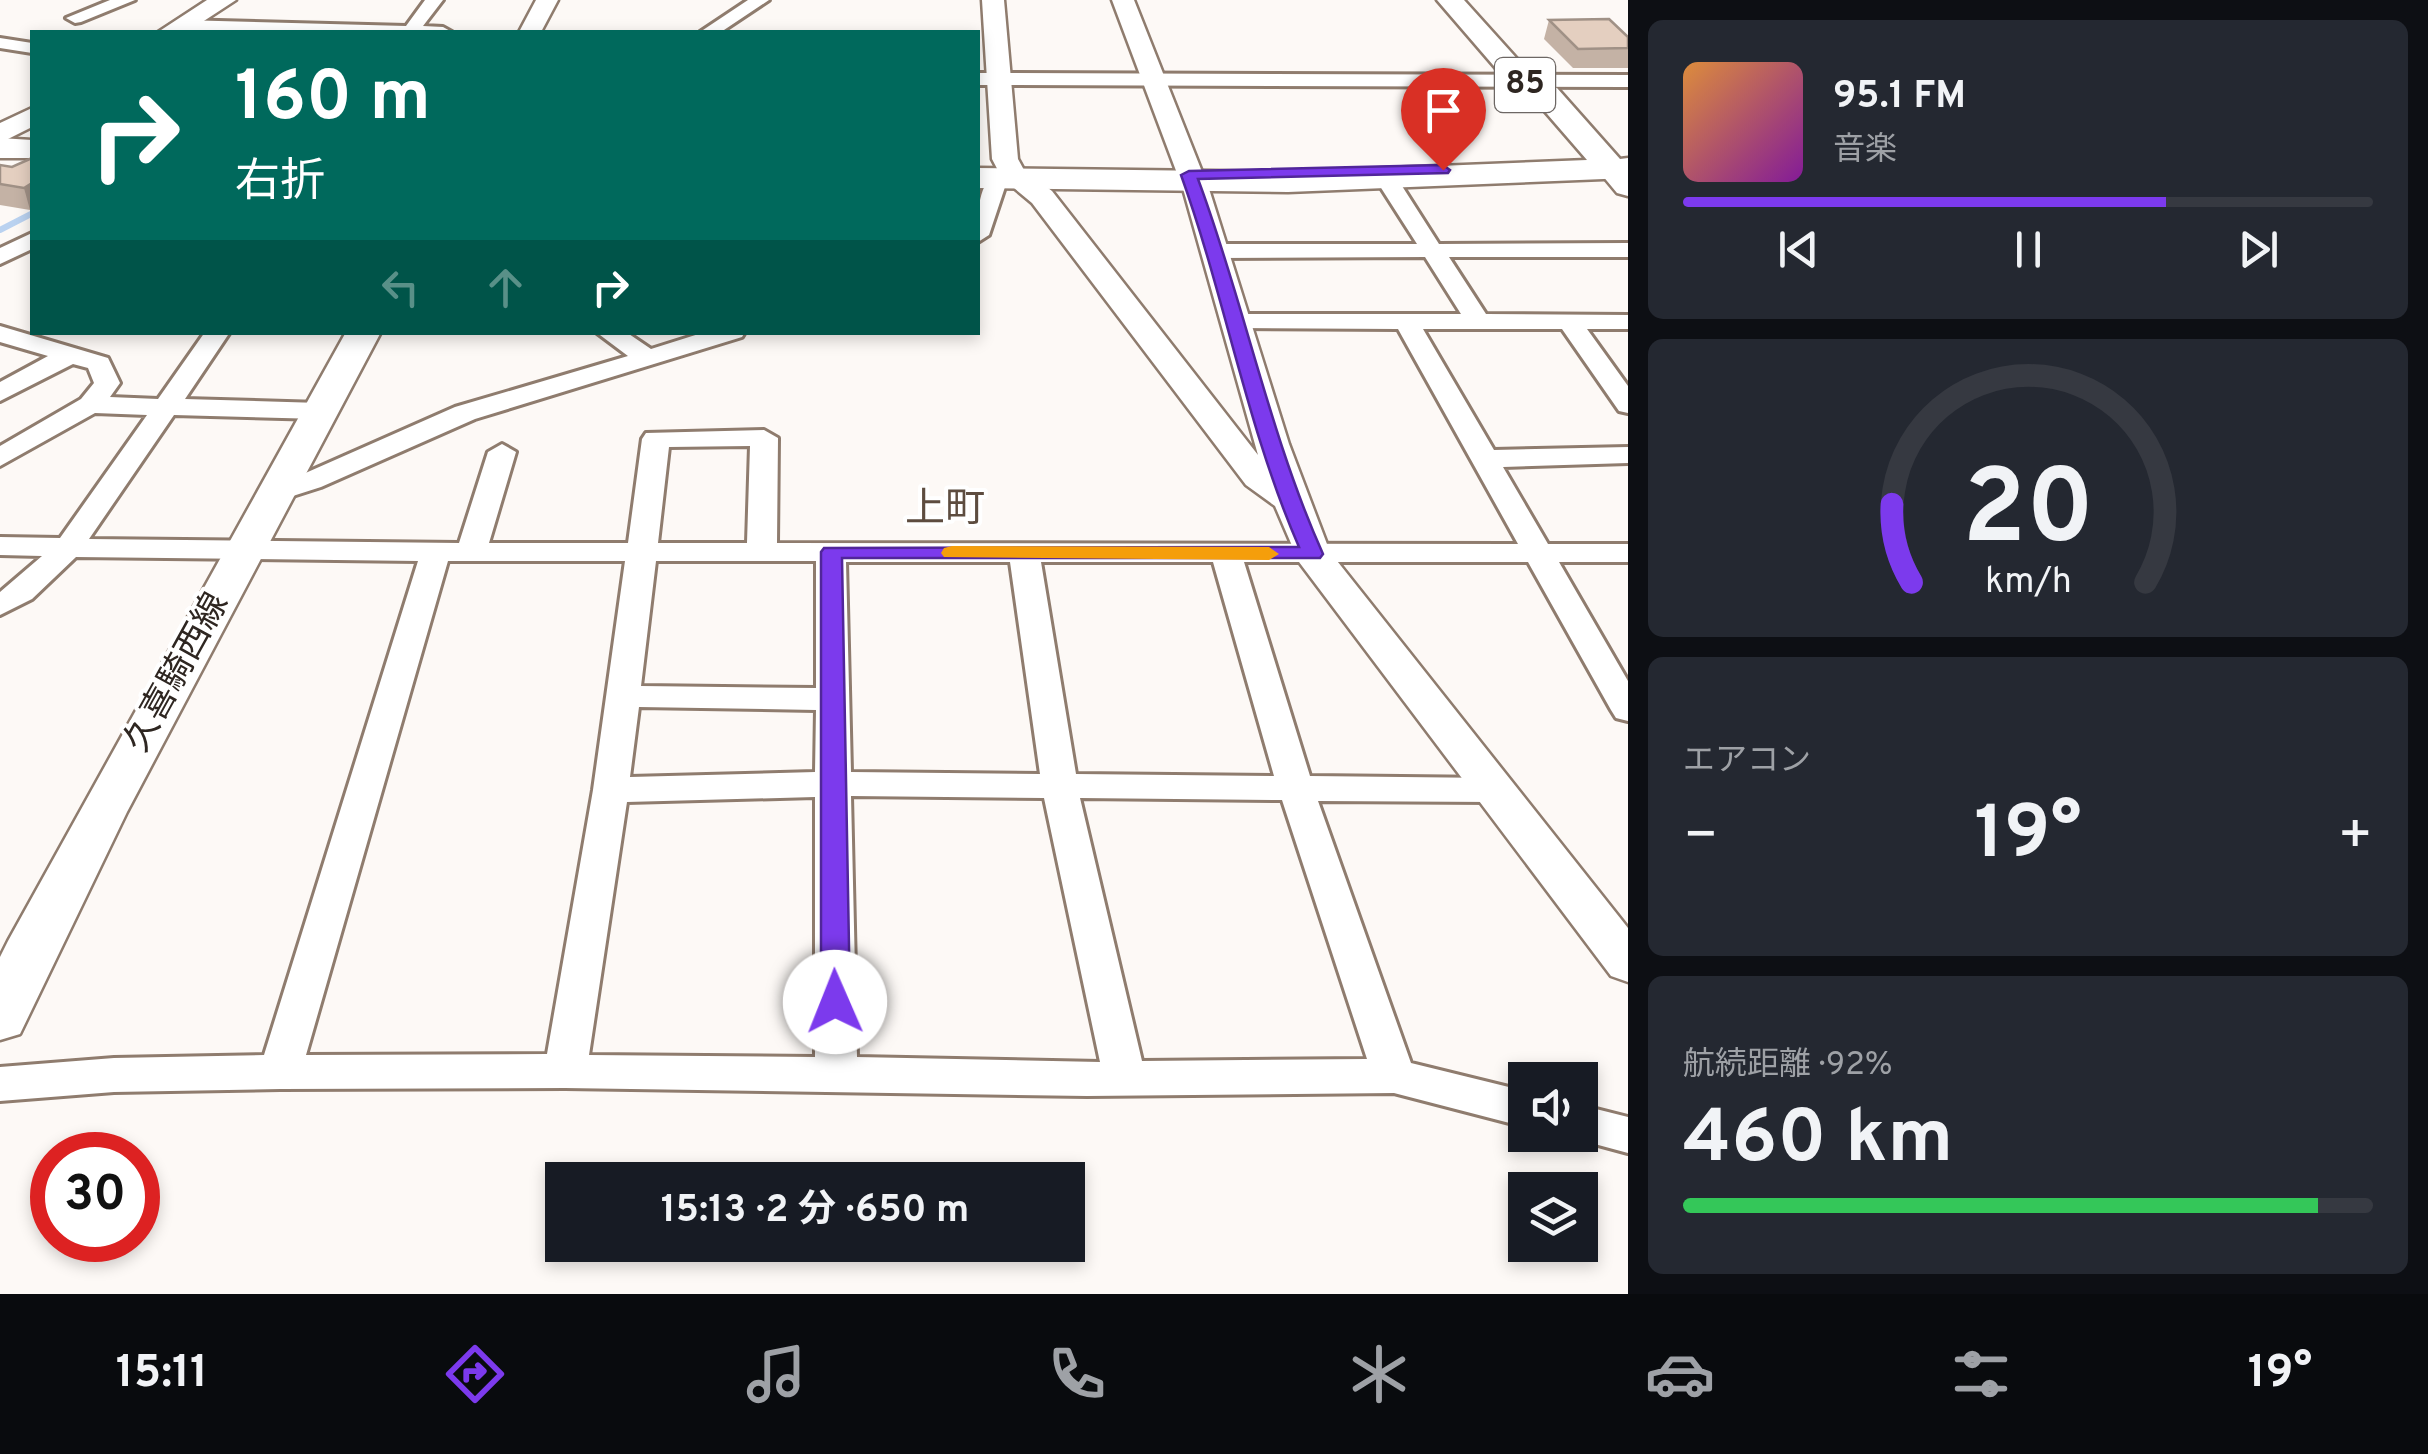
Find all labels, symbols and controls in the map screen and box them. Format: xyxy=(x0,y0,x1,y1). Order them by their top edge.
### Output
text: 160 m xyxy=(235,56,431,145)
road number: 85 xyxy=(1495,58,1555,112)
pin xyxy=(1401,68,1486,171)
icon: right xyxy=(70,70,200,200)
text: 95.1 FM xyxy=(1833,73,1966,122)
icon: arrive xyxy=(1416,83,1471,138)
text: 音楽 xyxy=(1833,131,1897,171)
text: 右折 xyxy=(235,155,325,212)
icon: previous xyxy=(1771,222,1826,277)
icon: pause xyxy=(2001,222,2056,277)
icon: next xyxy=(2231,222,2286,277)
icon: left xyxy=(373,260,428,315)
icon: ahead xyxy=(478,260,533,315)
icon: right xyxy=(583,260,638,315)
text: 20 xyxy=(1962,448,2094,580)
district label: 上町 xyxy=(905,486,985,536)
text: km/h xyxy=(1985,560,2071,606)
street label: 久喜騎西線 xyxy=(116,586,240,760)
text: エアコン xyxy=(1683,742,1811,782)
text: 19° xyxy=(1974,790,2082,885)
text: − xyxy=(1683,803,1718,873)
text: + xyxy=(2338,803,2373,873)
position arrow xyxy=(783,950,887,1054)
text: 航続距離 · 92% xyxy=(1683,1046,1893,1086)
map controls xyxy=(1508,1062,1598,1262)
button: sound xyxy=(1508,1062,1598,1152)
text: 460 km xyxy=(1683,1094,1953,1189)
speed limit sign: 30 xyxy=(30,1132,160,1262)
button: layers xyxy=(1508,1172,1598,1262)
text: 15:13 · 2 分 · 650 m xyxy=(661,1187,969,1236)
icon: directions xyxy=(440,1339,510,1409)
icon: music xyxy=(741,1339,811,1409)
icon: phone xyxy=(1042,1339,1112,1409)
icon: climate xyxy=(1344,1339,1414,1409)
icon: car xyxy=(1645,1339,1715,1409)
icon: filters xyxy=(1946,1339,2016,1409)
text: 15:11 xyxy=(116,1346,208,1403)
text: 19° xyxy=(2248,1346,2312,1403)

